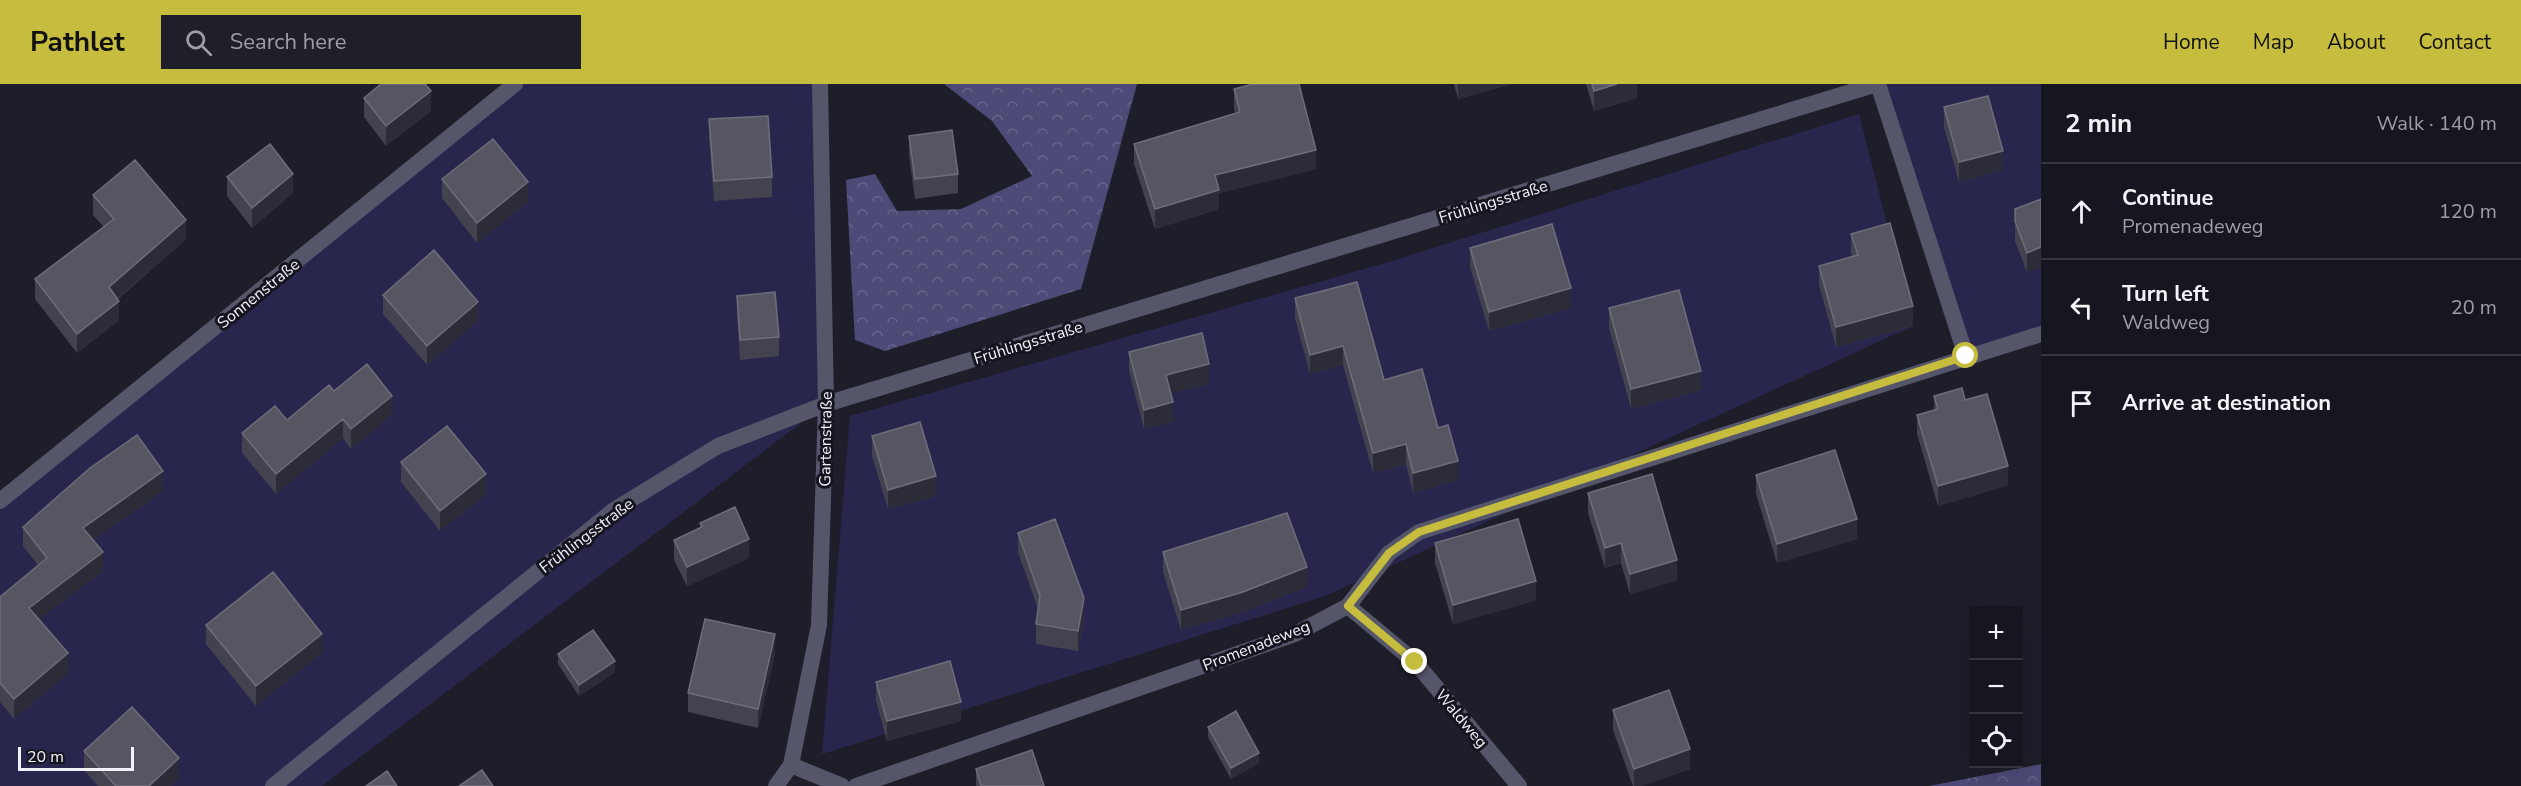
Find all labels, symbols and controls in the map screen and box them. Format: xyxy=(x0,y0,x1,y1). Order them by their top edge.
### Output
search box xyxy=(161,15,581,69)
text: Pathlet xyxy=(30,23,125,61)
icon: search xyxy=(182,26,215,59)
text: Search here xyxy=(230,27,346,57)
text: Home xyxy=(2163,28,2220,56)
text: Map xyxy=(2253,28,2294,56)
text: About xyxy=(2327,28,2385,56)
text: Contact xyxy=(2418,28,2491,56)
text: 2 min xyxy=(2065,106,2132,141)
text: Walk · 140 m xyxy=(2377,110,2497,137)
street label: Frühlingsstraße xyxy=(1436,175,1550,229)
text: Continue xyxy=(2122,183,2213,213)
icon: ahead xyxy=(2065,195,2098,228)
text: 120 m xyxy=(2439,198,2497,225)
text: Promenadeweg xyxy=(2122,213,2264,240)
street label: Sonnenstraße xyxy=(213,254,304,334)
text: Turn left xyxy=(2122,279,2209,309)
icon: left xyxy=(2065,291,2098,324)
text: 20 m xyxy=(2451,294,2497,321)
text: Waldweg xyxy=(2122,309,2210,336)
street label: Frühlingsstraße xyxy=(971,316,1085,370)
route start xyxy=(1952,342,1978,368)
icon: arrive xyxy=(2065,387,2098,420)
text: Arrive at destination xyxy=(2122,388,2331,418)
street label: Gartenstraße xyxy=(814,391,838,487)
street label: Frühlingsstraße xyxy=(535,493,638,579)
map controls xyxy=(1969,606,2023,768)
button: + xyxy=(1969,606,2023,660)
street label: Promenadeweg xyxy=(1200,615,1313,676)
route end xyxy=(1401,648,1427,674)
button: − xyxy=(1969,660,2023,714)
street label: Waldweg xyxy=(1430,685,1492,753)
button: locate xyxy=(1969,714,2023,768)
scale bar xyxy=(18,744,134,772)
text: 20 m xyxy=(27,746,64,768)

